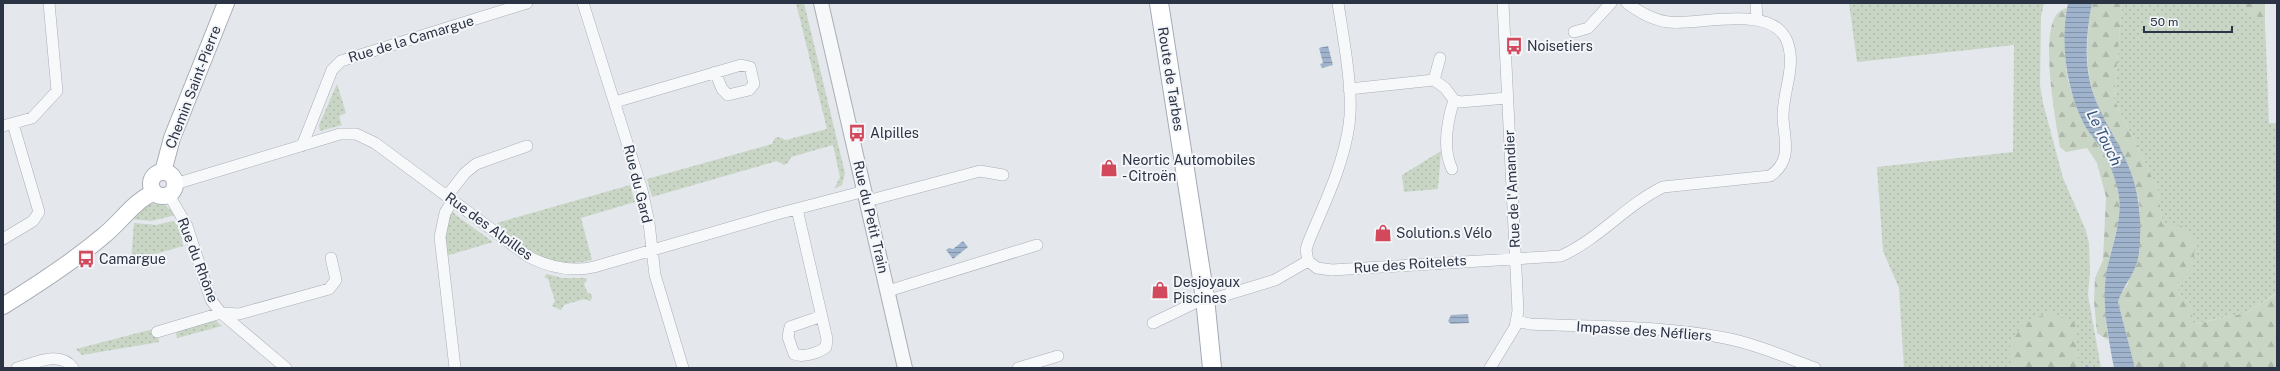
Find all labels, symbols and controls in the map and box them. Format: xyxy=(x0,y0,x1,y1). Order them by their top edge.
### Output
scale bar xyxy=(2144,8,2232,34)
street label: Rue de la Camargue xyxy=(346,12,476,66)
text: 50 m xyxy=(2150,15,2178,29)
street label: Chemin Saint-Pierre xyxy=(162,23,224,151)
street label: Route de Tarbes xyxy=(1155,26,1187,132)
bus stop icon: Noisetiers xyxy=(1504,36,1524,56)
place label: Noisetiers xyxy=(1527,38,1593,54)
water label: Le Touch xyxy=(2084,107,2125,168)
bus stop icon: Alpilles xyxy=(847,123,867,143)
place label: Alpilles xyxy=(870,125,919,141)
street label: Rue de l'Amandier xyxy=(1501,129,1523,249)
street label: Rue du Gard xyxy=(621,143,655,225)
place label: Neortic Automobiles - Citroën xyxy=(1122,152,1255,184)
shop icon: Neortic Automobiles - Citroën xyxy=(1099,158,1119,178)
street label: Rue du Petit Train xyxy=(850,159,892,275)
street label: Rue des Alpilles xyxy=(442,189,536,263)
street label: Rue du Rhône xyxy=(174,215,222,305)
shop icon: Solution.s Vélo xyxy=(1373,223,1393,243)
place label: Solution.s Vélo xyxy=(1396,225,1492,241)
bus stop icon: Camargue xyxy=(76,249,96,269)
place label: Camargue xyxy=(99,251,166,267)
street label: Rue des Roitelets xyxy=(1353,252,1467,276)
place label: Desjoyaux Piscines xyxy=(1173,274,1240,306)
shop icon: Desjoyaux Piscines xyxy=(1150,280,1170,300)
street label: Impasse des Néfliers xyxy=(1576,318,1712,344)

